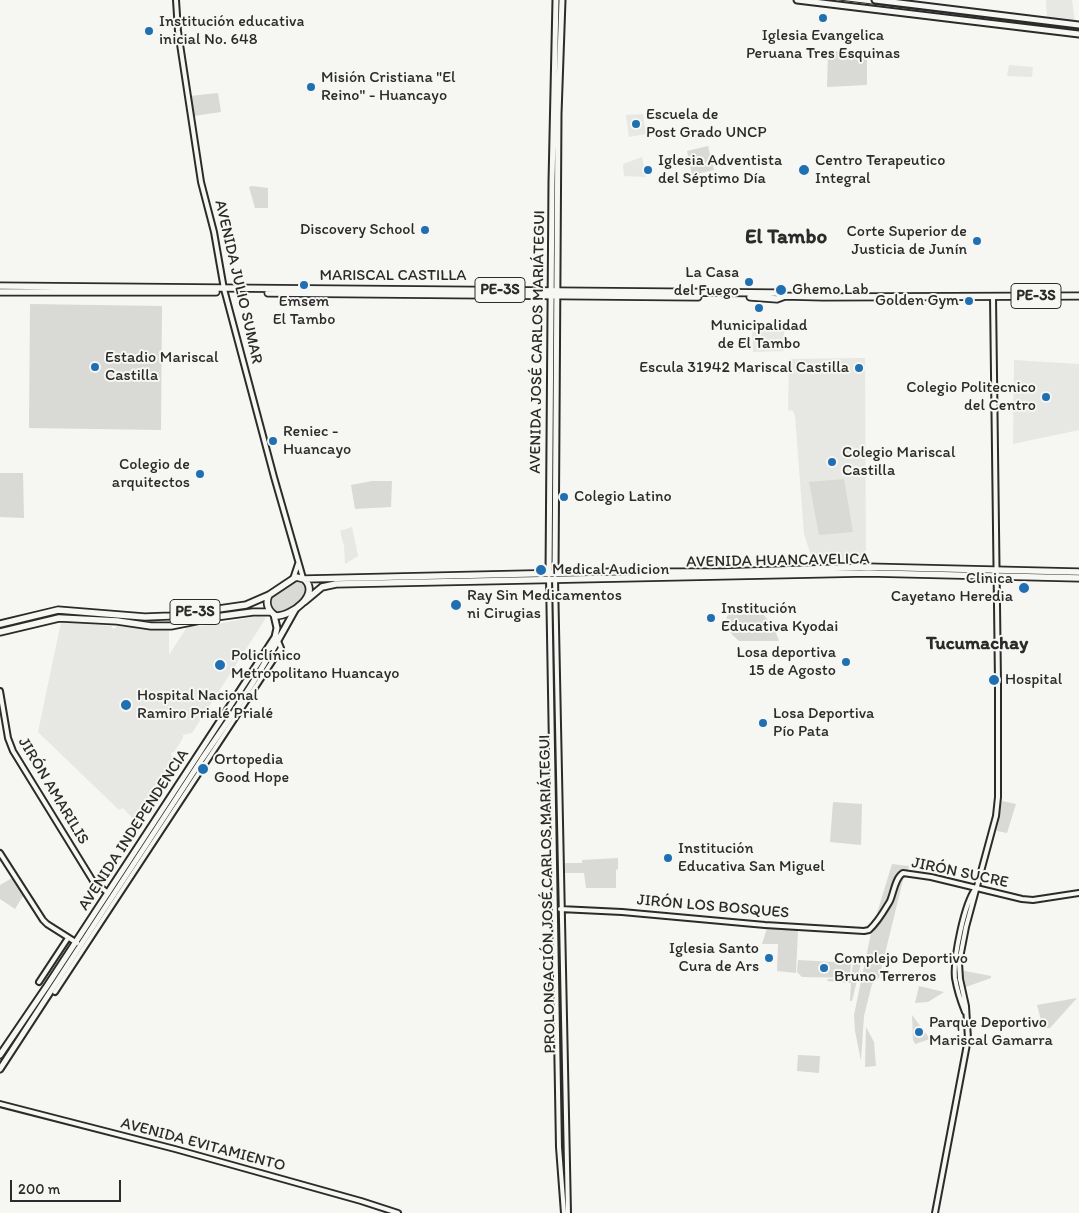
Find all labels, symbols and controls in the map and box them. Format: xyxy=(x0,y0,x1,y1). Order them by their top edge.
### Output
place label: Institución educativa inicial No. 648 xyxy=(159,12,304,50)
marker: Iglesia Evangelica Peruana Tres Esquinas xyxy=(817,12,829,24)
marker: Institución educativa inicial No. 648 xyxy=(143,25,155,37)
place label: Iglesia Evangelica Peruana Tres Esquinas xyxy=(746,26,900,64)
place label: Misión Cristiana "El Reino" - Huancayo xyxy=(321,68,455,106)
marker: Misión Cristiana "El Reino" - Huancayo xyxy=(305,81,317,93)
place label: Escuela de Post Grado UNCP xyxy=(646,105,767,143)
marker: Escuela de Post Grado UNCP xyxy=(630,118,642,130)
place label: Iglesia Adventista del Séptimo Día xyxy=(658,151,782,189)
place label: Centro Terapeutico Integral xyxy=(815,151,945,189)
marker: Centro Terapeutico Integral xyxy=(797,163,811,177)
marker: Iglesia Adventista del Séptimo Día xyxy=(642,164,654,176)
street label: AVENIDA JULIO SUMAR xyxy=(210,198,266,366)
street label: AVENIDA JOSÉ CARLOS MARIÁTEGUI xyxy=(526,210,550,474)
place label: Discovery School xyxy=(300,220,415,240)
place label: Corte Superior de Justicia de Junín xyxy=(846,222,967,260)
marker: Discovery School xyxy=(419,224,431,236)
district label: El Tambo xyxy=(745,225,827,251)
marker: Corte Superior de Justicia de Junín xyxy=(971,235,983,247)
place label: La Casa del Fuego xyxy=(674,263,739,301)
street label: MARISCAL CASTILLA xyxy=(319,266,467,286)
marker: La Casa del Fuego xyxy=(743,276,755,288)
road number: PE-3S xyxy=(475,278,525,302)
marker: Emsem El Tambo xyxy=(298,279,310,291)
place label: Ghemo Lab xyxy=(792,280,869,300)
marker: Ghemo Lab xyxy=(774,283,788,297)
road number: PE-3S xyxy=(1011,284,1061,308)
place label: Golden Gym xyxy=(875,291,959,311)
place label: Emsem El Tambo xyxy=(273,292,335,330)
marker: Golden Gym xyxy=(963,295,975,307)
marker: Municipalidad de El Tambo xyxy=(753,302,765,314)
place label: Municipalidad de El Tambo xyxy=(711,316,807,354)
place label: Estadio Mariscal Castilla xyxy=(105,348,219,386)
place label: Escula 31942 Mariscal Castilla xyxy=(639,358,849,378)
marker: Estadio Mariscal Castilla xyxy=(89,361,101,373)
marker: Escula 31942 Mariscal Castilla xyxy=(853,362,865,374)
place label: Colegio Politecnico del Centro xyxy=(906,378,1036,416)
marker: Colegio Politecnico del Centro xyxy=(1040,391,1052,403)
place label: Reniec - Huancayo xyxy=(283,422,351,460)
marker: Reniec - Huancayo xyxy=(267,435,279,447)
place label: Colegio Mariscal Castilla xyxy=(842,443,955,481)
place label: Colegio de arquitectos xyxy=(112,455,190,493)
marker: Colegio Mariscal Castilla xyxy=(826,456,838,468)
marker: Colegio de arquitectos xyxy=(194,468,206,480)
place label: Colegio Latino xyxy=(574,487,672,507)
marker: Colegio Latino xyxy=(558,491,570,503)
street label: AVENIDA HUANCAVELICA xyxy=(686,550,870,572)
place label: Medical Audicion xyxy=(552,560,669,580)
marker: Medical Audicion xyxy=(534,563,548,577)
place label: Clinica Cayetano Heredia xyxy=(891,569,1013,607)
marker: Clinica Cayetano Heredia xyxy=(1017,581,1031,595)
place label: Ray Sin Medicamentos ni Cirugias xyxy=(467,586,622,624)
marker: Ray Sin Medicamentos ni Cirugias xyxy=(449,598,463,612)
place label: Institución Educativa Kyodai xyxy=(721,599,838,637)
road number: PE-3S xyxy=(170,600,220,624)
marker: Institución Educativa Kyodai xyxy=(705,612,717,624)
district label: Tucumachay xyxy=(926,633,1028,655)
place label: Losa deportiva 15 de Agosto xyxy=(737,643,836,681)
place label: Policlínico Metropolitano Huancayo xyxy=(231,646,399,684)
marker: Losa deportiva 15 de Agosto xyxy=(840,656,852,668)
marker: Policlínico Metropolitano Huancayo xyxy=(213,658,227,672)
place label: Hospital xyxy=(1005,670,1062,690)
marker: Hospital xyxy=(987,673,1001,687)
place label: Hospital Nacional Ramiro Prialé Prialé xyxy=(137,686,273,724)
marker: Hospital Nacional Ramiro Prialé Prialé xyxy=(119,698,133,712)
place label: Losa Deportiva Pío Pata xyxy=(773,704,874,742)
marker: Losa Deportiva Pío Pata xyxy=(757,717,769,729)
street label: JIRÓN AMARILIS xyxy=(13,734,93,848)
street label: PROLONGACIÓN JOSÉ CARLOS MARIÁTEGUI xyxy=(536,734,560,1054)
street label: AVENIDA INDEPENDENCIA xyxy=(75,746,193,914)
place label: Ortopedia Good Hope xyxy=(214,750,289,788)
marker: Ortopedia Good Hope xyxy=(196,762,210,776)
place label: Institución Educativa San Miguel xyxy=(678,839,825,877)
marker: Institución Educativa San Miguel xyxy=(662,852,674,864)
street label: JIRÓN SUCRE xyxy=(910,853,1010,893)
street label: JIRÓN LOS BOSQUES xyxy=(636,891,790,923)
place label: Iglesia Santo Cura de Ars xyxy=(669,939,759,977)
place label: Complejo Deportivo Bruno Terreros xyxy=(834,949,968,987)
marker: Iglesia Santo Cura de Ars xyxy=(763,952,775,964)
marker: Complejo Deportivo Bruno Terreros xyxy=(818,962,830,974)
place label: Parque Deportivo Mariscal Gamarra xyxy=(929,1013,1053,1051)
marker: Parque Deportivo Mariscal Gamarra xyxy=(913,1026,925,1038)
street label: AVENIDA EVITAMIENTO xyxy=(119,1114,287,1176)
scale bar xyxy=(12,1170,124,1202)
text: 200 m xyxy=(18,1180,60,1198)

